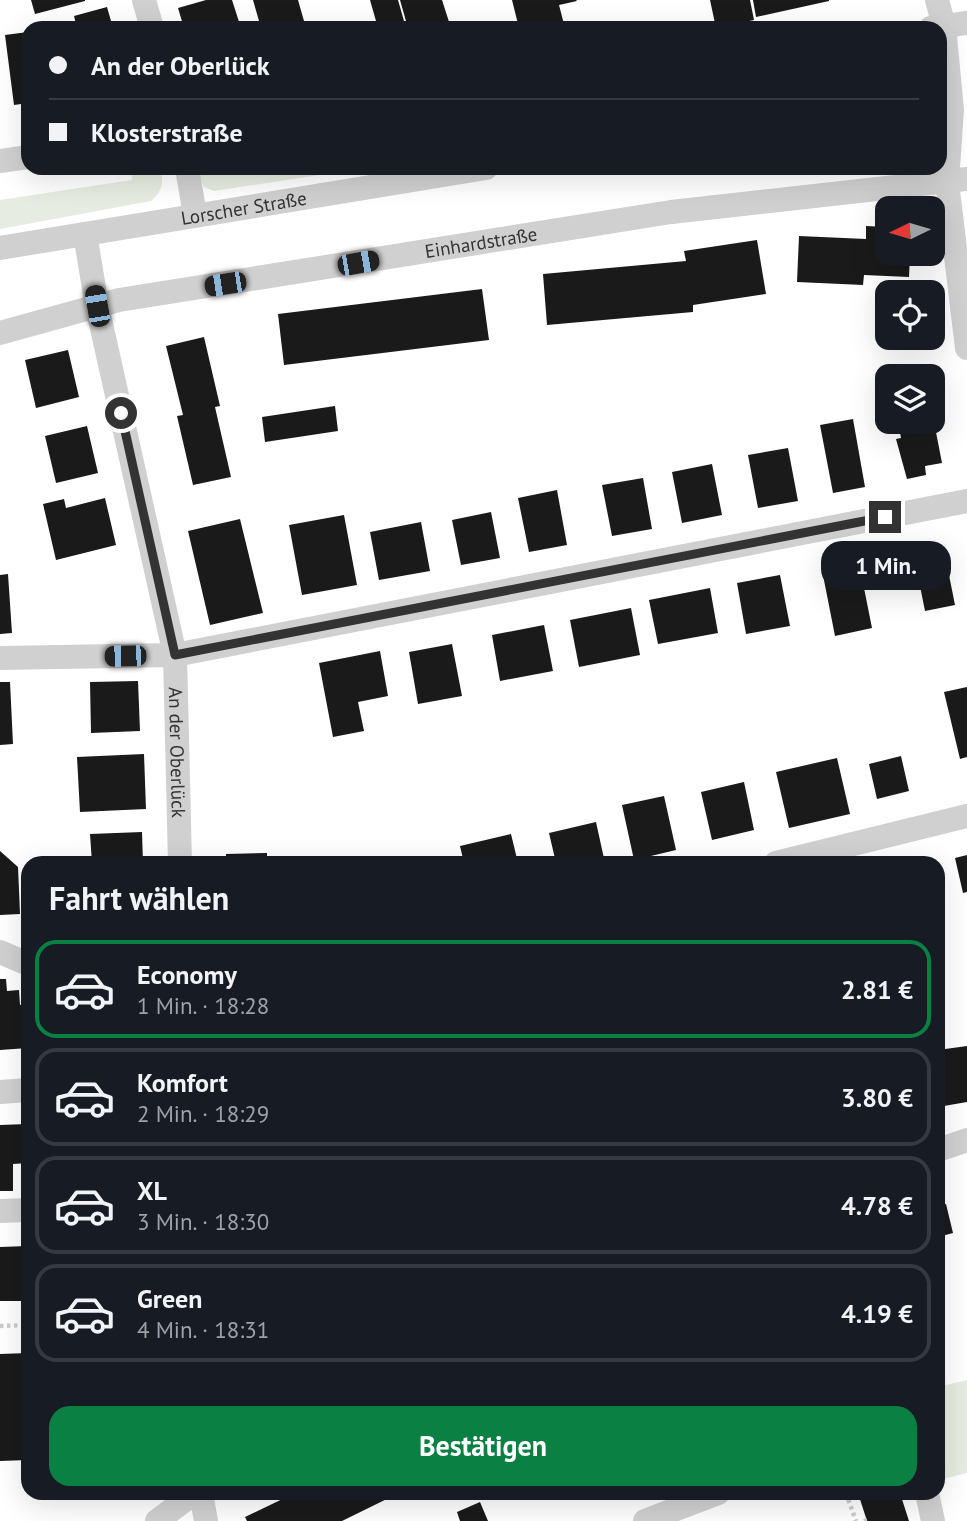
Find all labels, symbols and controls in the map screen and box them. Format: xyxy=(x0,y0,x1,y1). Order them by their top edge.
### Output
text: An der Oberlück xyxy=(91,49,269,82)
text: Klosterstraße xyxy=(91,116,243,149)
street label: Lorscher Straße xyxy=(179,186,308,230)
north arrow xyxy=(875,196,945,266)
map controls xyxy=(875,196,945,434)
street label: Einhardstraße xyxy=(423,222,539,263)
car xyxy=(336,249,381,277)
car xyxy=(203,270,248,298)
button: locate xyxy=(875,280,945,350)
car xyxy=(84,283,111,329)
button: layers xyxy=(875,364,945,434)
route start xyxy=(105,397,137,429)
route end xyxy=(869,501,901,533)
callout: 1 Min. xyxy=(820,542,950,590)
text: 1 Min. xyxy=(855,551,917,580)
car xyxy=(104,645,147,667)
street label: An der Oberlück xyxy=(164,687,191,818)
text: Fahrt wählen xyxy=(49,877,229,919)
icon: car xyxy=(53,958,116,1021)
text: Economy xyxy=(137,958,237,991)
text: 2.81 € xyxy=(841,973,913,1006)
text: 1 Min. · 18:28 xyxy=(137,991,269,1020)
icon: car xyxy=(53,1066,116,1129)
text: Komfort xyxy=(137,1066,228,1099)
text: 3.80 € xyxy=(841,1081,913,1114)
text: 2 Min. · 18:29 xyxy=(137,1099,269,1128)
icon: car xyxy=(53,1174,116,1237)
text: XL xyxy=(137,1174,167,1207)
text: 4.78 € xyxy=(841,1189,913,1222)
text: 3 Min. · 18:30 xyxy=(137,1207,269,1236)
icon: car xyxy=(53,1282,116,1345)
text: Green xyxy=(137,1282,202,1315)
text: 4.19 € xyxy=(841,1297,913,1330)
text: 4 Min. · 18:31 xyxy=(137,1315,269,1344)
button: Bestätigen xyxy=(49,1406,917,1486)

